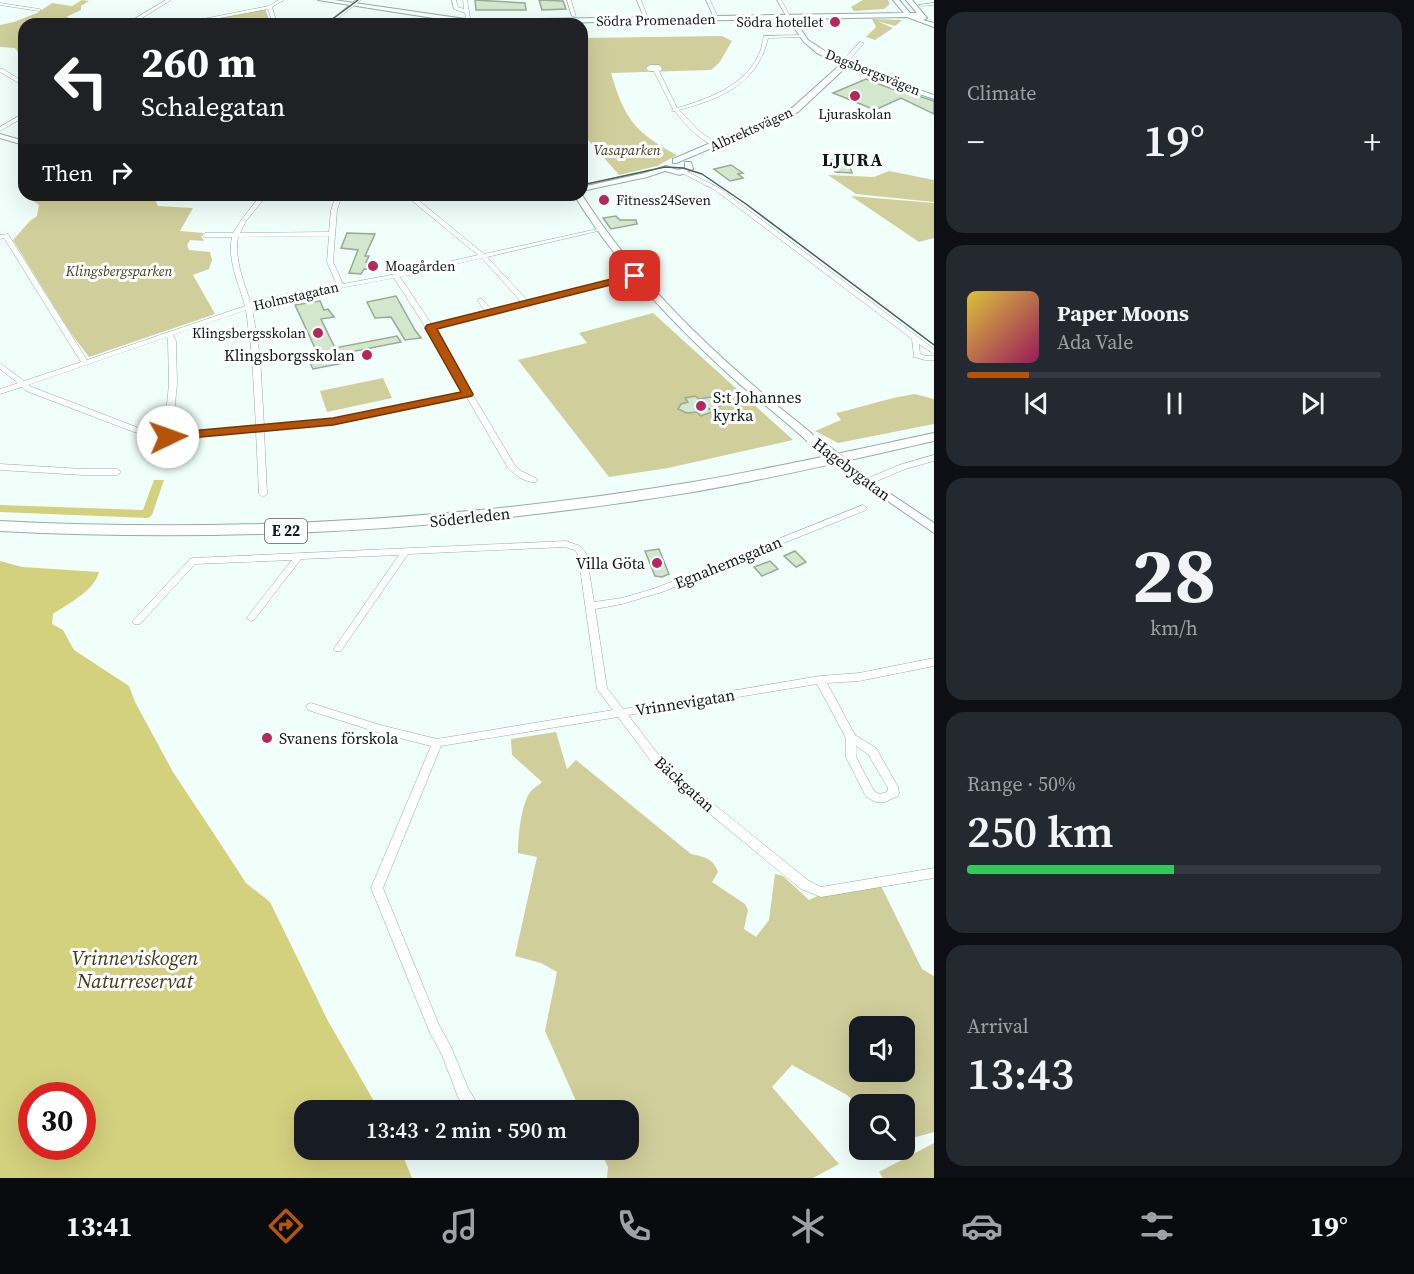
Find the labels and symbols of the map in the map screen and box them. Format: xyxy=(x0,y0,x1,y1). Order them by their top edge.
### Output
street label: Södra Promenaden xyxy=(596,9,716,31)
place label: Södra hotellet xyxy=(737,12,823,32)
marker: Södra hotellet xyxy=(828,15,842,29)
street label: Dagsbergsvägen xyxy=(822,44,924,100)
marker: Ljuraskolan xyxy=(848,89,862,103)
street label: Albrektsvägen xyxy=(706,102,796,156)
place label: Ljuraskolan xyxy=(818,104,892,124)
park label: Vasaparken xyxy=(593,140,661,160)
district label: LJURA xyxy=(822,147,884,172)
place label: Fitness24Seven xyxy=(616,190,712,210)
marker: Fitness24Seven xyxy=(597,193,611,207)
pin xyxy=(609,250,660,301)
place label: Moagården xyxy=(385,256,456,276)
marker: Moagården xyxy=(366,259,380,273)
park label: Klingsbergsparken xyxy=(65,261,172,281)
street label: Holmstagatan xyxy=(251,276,341,316)
place label: Klingsbergsskolan xyxy=(192,323,307,343)
marker: Klingsbergsskolan xyxy=(311,326,325,340)
place label: Klingsborgsskolan xyxy=(224,344,355,366)
marker: Klingsborgsskolan xyxy=(360,348,374,362)
place label: S:t Johannes kyrka xyxy=(713,386,801,426)
marker: S:t Johannes kyrka xyxy=(694,399,708,413)
position arrow xyxy=(136,405,200,469)
street label: Hagebygatan xyxy=(808,432,896,506)
street label: Söderleden xyxy=(429,502,512,532)
road number: E 22 xyxy=(265,519,307,543)
street label: Egnahemsgatan xyxy=(671,530,785,594)
place label: Villa Göta xyxy=(576,552,646,574)
marker: Villa Göta xyxy=(650,556,664,570)
street label: Vrinnevigatan xyxy=(634,683,737,721)
place label: Svanens förskola xyxy=(279,727,399,749)
marker: Svanens förskola xyxy=(260,731,274,745)
street label: Bäckgatan xyxy=(650,751,720,817)
park label: Vrinneviskogen Naturreservat xyxy=(72,944,199,995)
speed limit sign: 30 xyxy=(18,1082,96,1160)

